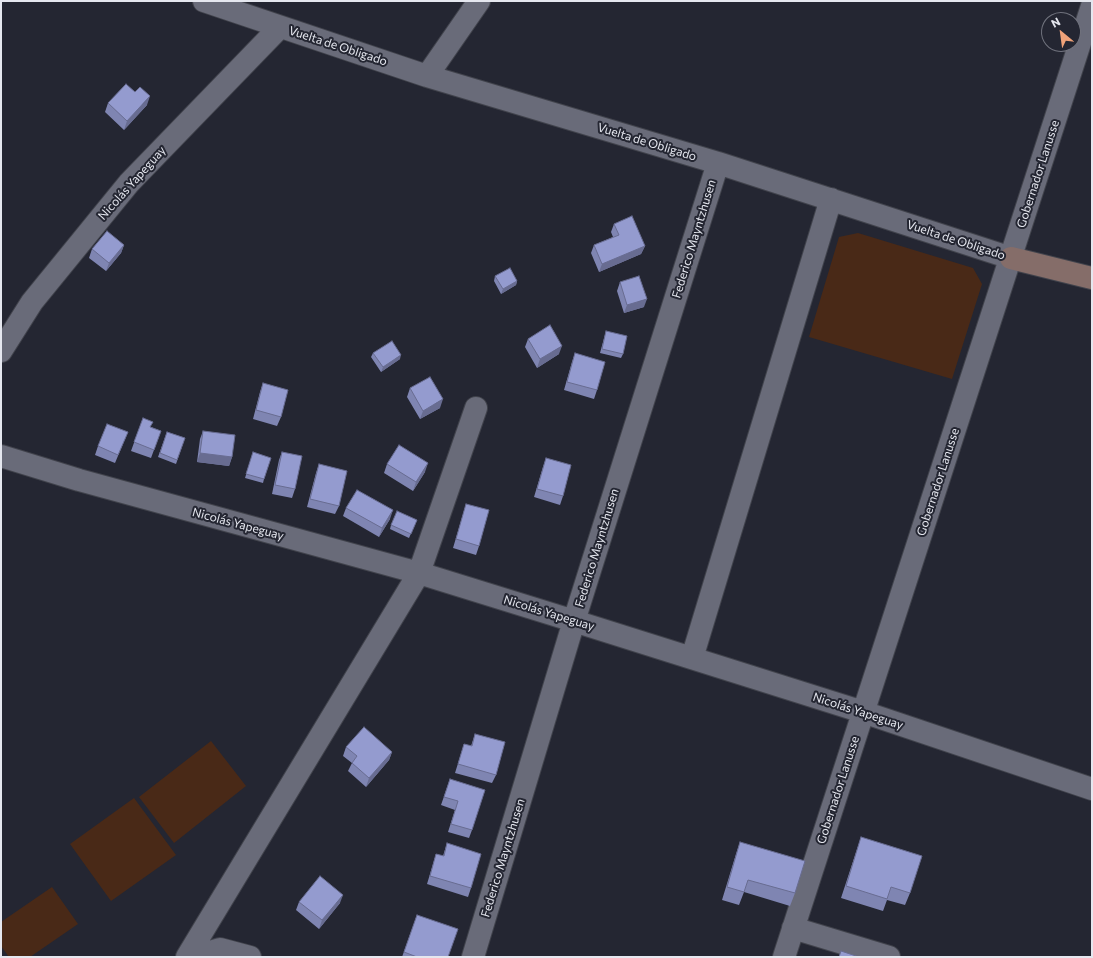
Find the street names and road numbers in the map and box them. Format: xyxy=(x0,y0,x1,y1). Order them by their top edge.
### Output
street label: Vuelta de Obligado xyxy=(287,23,389,69)
street label: Gobernador Lanusse xyxy=(1014,118,1062,230)
street label: Vuelta de Obligado xyxy=(596,120,698,164)
street label: Nicolás Yapeguay xyxy=(95,143,169,223)
street label: Federico Mayntzhusen xyxy=(669,178,719,300)
street label: Vuelta de Obligado xyxy=(905,217,1007,263)
street label: Gobernador Lanusse xyxy=(914,426,962,538)
street label: Federico Mayntzhusen xyxy=(572,487,622,609)
street label: Nicolás Yapeguay xyxy=(191,505,285,543)
street label: Nicolás Yapeguay xyxy=(502,592,596,634)
street label: Nicolás Yapeguay xyxy=(811,690,905,732)
street label: Gobernador Lanusse xyxy=(814,734,862,846)
street label: Federico Mayntzhusen xyxy=(478,797,528,919)

